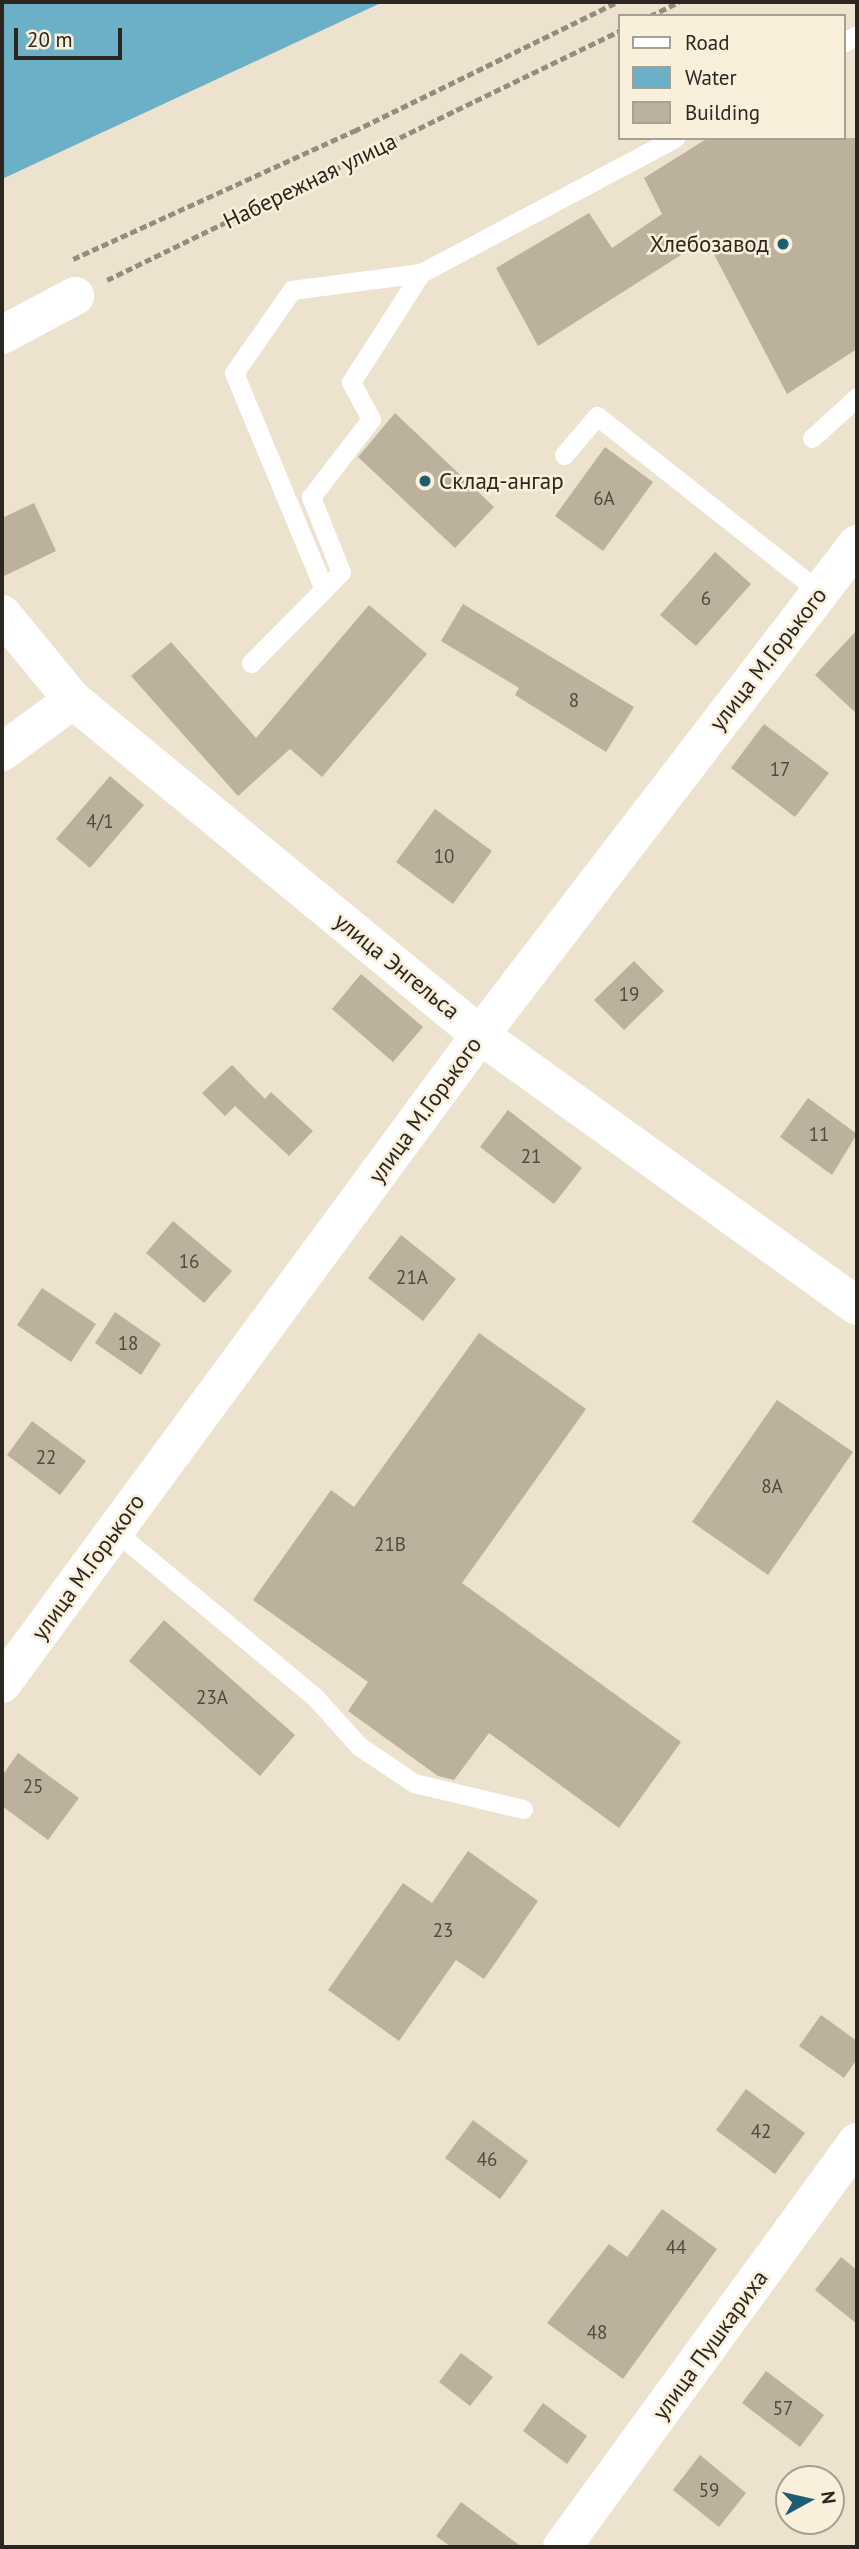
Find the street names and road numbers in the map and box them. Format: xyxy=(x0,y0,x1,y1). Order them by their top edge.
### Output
street label: Набережная улица xyxy=(219,127,401,235)
street label: улица М.Горького xyxy=(703,582,833,736)
street label: улица Энгельса xyxy=(329,907,465,1025)
street label: улица М.Горького xyxy=(363,1031,487,1189)
street label: улица М.Горького xyxy=(26,1488,150,1646)
street label: улица Пушкариха xyxy=(646,2265,774,2425)

